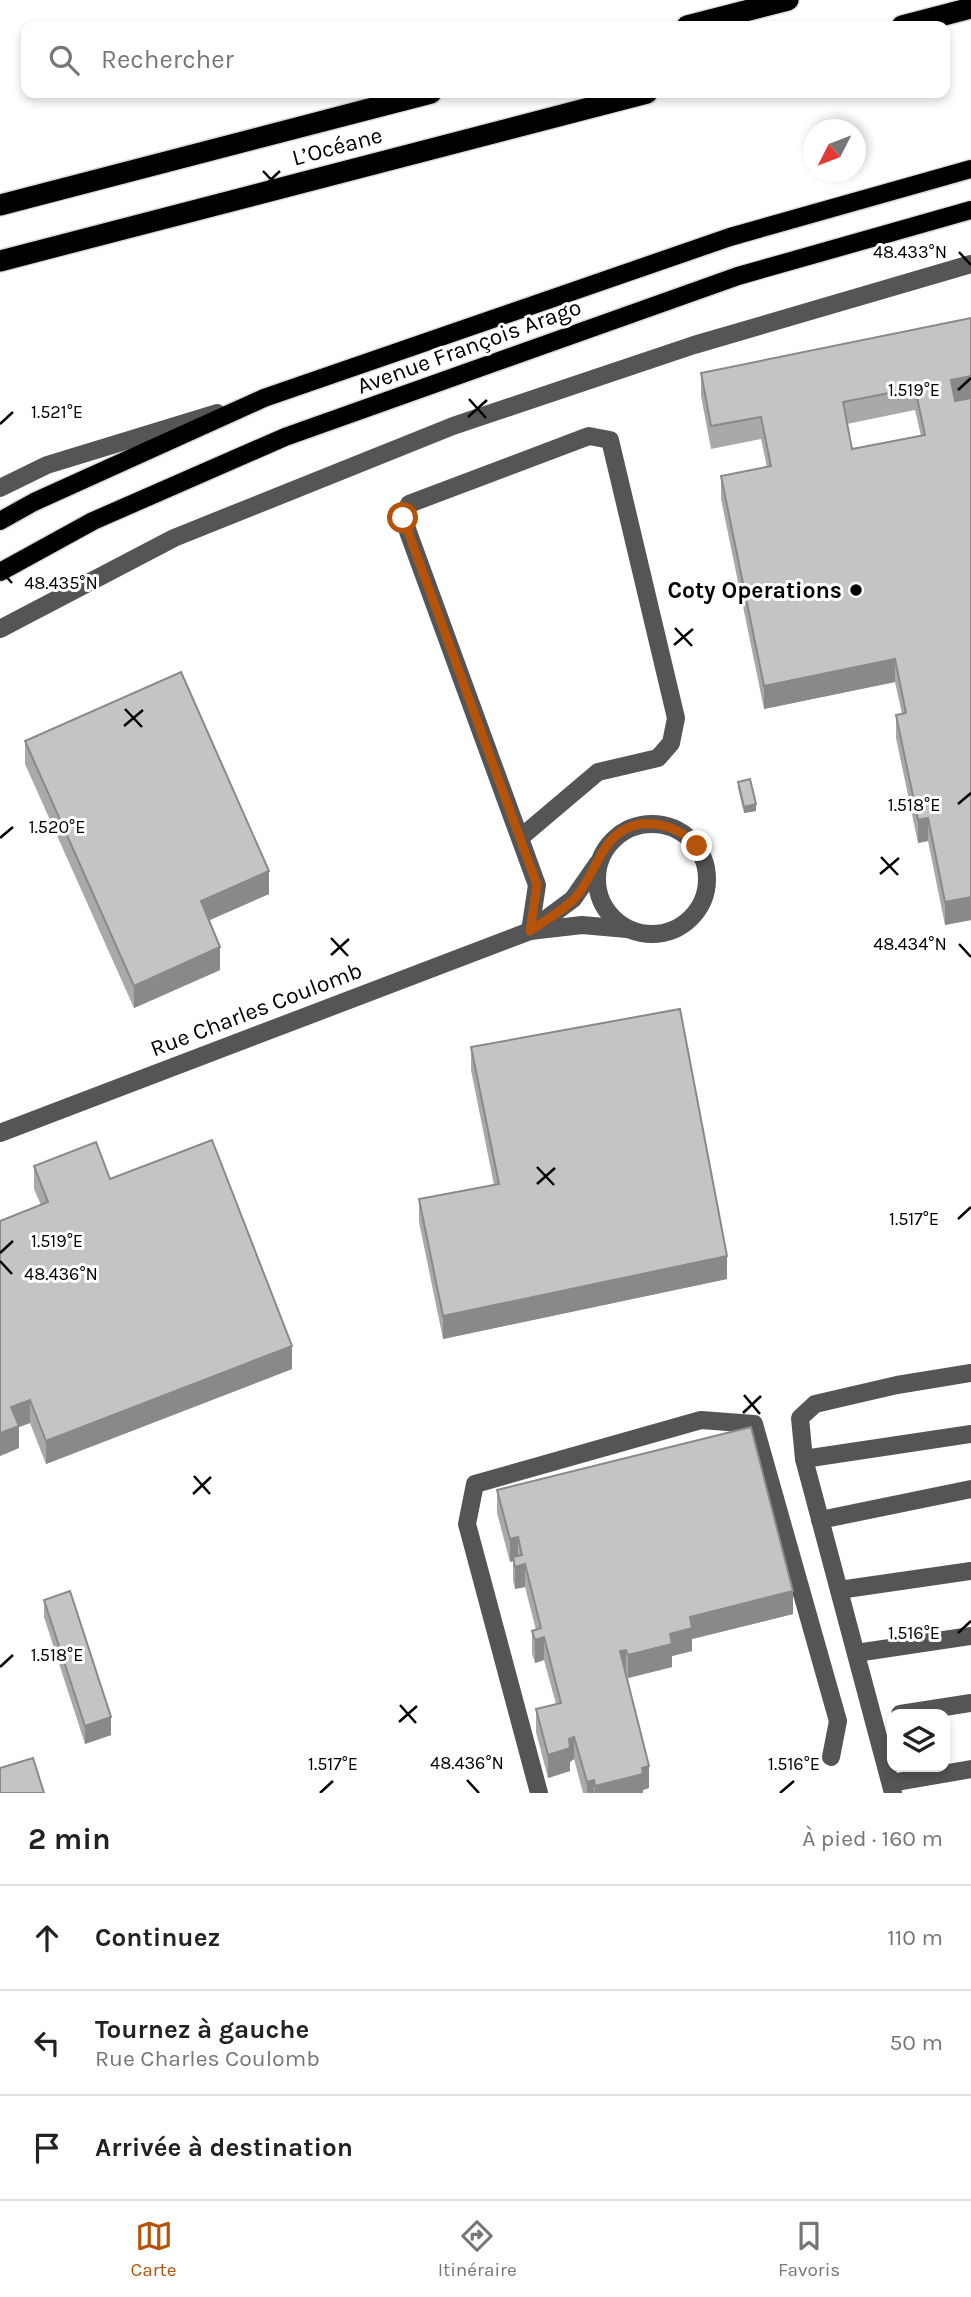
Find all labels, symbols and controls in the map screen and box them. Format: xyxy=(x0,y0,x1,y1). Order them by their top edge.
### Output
search box xyxy=(21,21,950,98)
icon: search xyxy=(45,41,83,79)
text: Rechercher xyxy=(101,44,234,75)
north arrow xyxy=(803,119,866,182)
street label: L’Océane xyxy=(289,121,385,171)
text: 48.433°N xyxy=(873,241,947,263)
street label: Avenue François Arago xyxy=(353,293,585,400)
text: 1.519°E xyxy=(888,379,940,401)
text: 1.521°E xyxy=(31,401,83,423)
route start xyxy=(387,502,418,533)
text: 48.435°N xyxy=(24,572,98,594)
place label: Coty Operations xyxy=(667,577,842,604)
marker: Coty Operations xyxy=(848,582,864,598)
text: 1.518°E xyxy=(888,794,940,816)
text: 1.520°E xyxy=(29,816,85,838)
route end xyxy=(681,830,712,861)
text: 48.434°N xyxy=(873,933,947,955)
street label: Rue Charles Coulomb xyxy=(146,957,366,1062)
text: 1.517°E xyxy=(889,1208,939,1230)
text: 1.519°E xyxy=(31,1230,83,1252)
text: 48.436°N xyxy=(24,1263,98,1285)
text: 1.516°E xyxy=(888,1622,940,1644)
text: 1.518°E xyxy=(31,1644,83,1666)
map controls xyxy=(887,1709,950,1772)
button: layers xyxy=(887,1709,950,1772)
text: 48.436°N xyxy=(430,1752,504,1774)
text: 1.517°E xyxy=(308,1753,358,1775)
text: 1.516°E xyxy=(768,1753,820,1775)
text: 2 min xyxy=(28,1821,111,1857)
text: À pied · 160 m xyxy=(802,1825,943,1852)
icon: ahead xyxy=(28,1919,66,1957)
text: Continuez xyxy=(95,1922,220,1953)
text: 110 m xyxy=(887,1924,943,1951)
text: Tournez à gauche xyxy=(95,2014,309,2045)
icon: left xyxy=(28,2024,66,2062)
text: 50 m xyxy=(889,2029,943,2056)
text: Rue Charles Coulomb xyxy=(95,2045,320,2072)
icon: arrive xyxy=(28,2129,66,2167)
text: Arrivée à destination xyxy=(95,2132,353,2163)
tab: Carte xyxy=(131,2217,177,2281)
tab: Itinéraire xyxy=(438,2217,517,2281)
tab: Favoris xyxy=(778,2217,840,2281)

